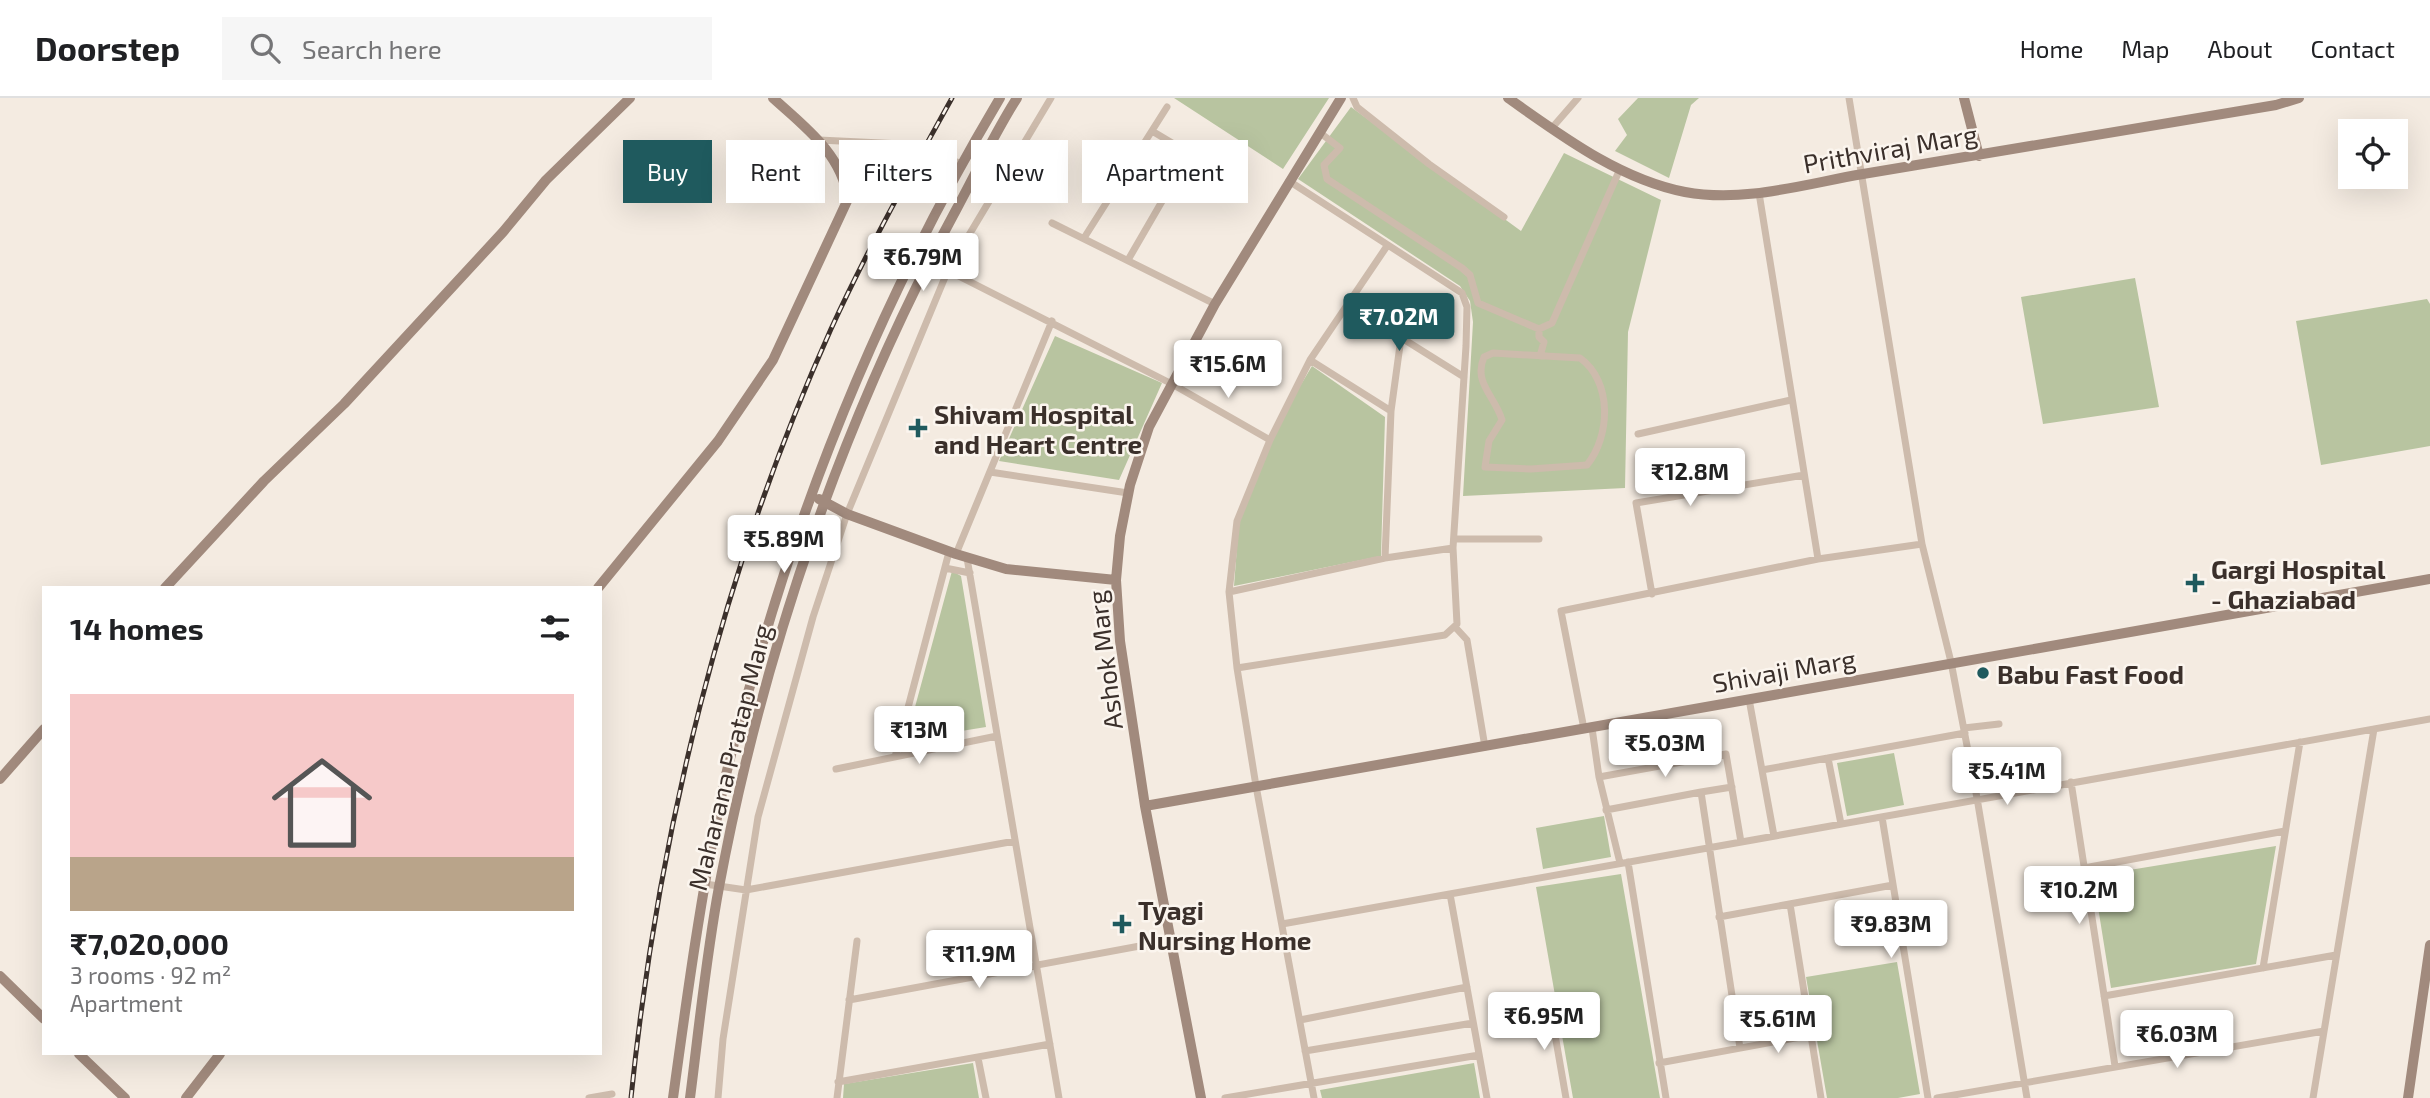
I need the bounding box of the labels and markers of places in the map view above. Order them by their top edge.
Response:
pin: ₹6.79M [866,234,980,293]
pin: ₹7.02M [1342,294,1456,353]
pin: ₹15.6M [1171,341,1285,400]
place label: Shivam Hospital and Heart Centre [934,398,1142,459]
marker: Shivam Hospital and Heart Centre [908,418,928,438]
pin: ₹12.8M [1633,448,1747,508]
pin: ₹5.89M [727,516,841,575]
place label: Gargi Hospital - Ghaziabad [2211,553,2386,614]
marker: Gargi Hospital - Ghaziabad [2185,573,2205,593]
place label: Babu Fast Food [1997,658,2184,689]
marker: Babu Fast Food [1975,665,1991,681]
pin: ₹13M [878,706,960,766]
pin: ₹5.03M [1608,720,1722,779]
pin: ₹5.41M [1950,748,2064,807]
pin: ₹10.2M [2022,866,2136,926]
place label: Tyagi Nursing Home [1138,894,1312,955]
pin: ₹9.83M [1834,900,1948,960]
marker: Tyagi Nursing Home [1112,914,1132,934]
pin: ₹11.9M [922,930,1036,990]
pin: ₹6.95M [1487,992,1601,1052]
pin: ₹5.61M [1721,996,1835,1055]
pin: ₹6.03M [2120,1010,2234,1070]

